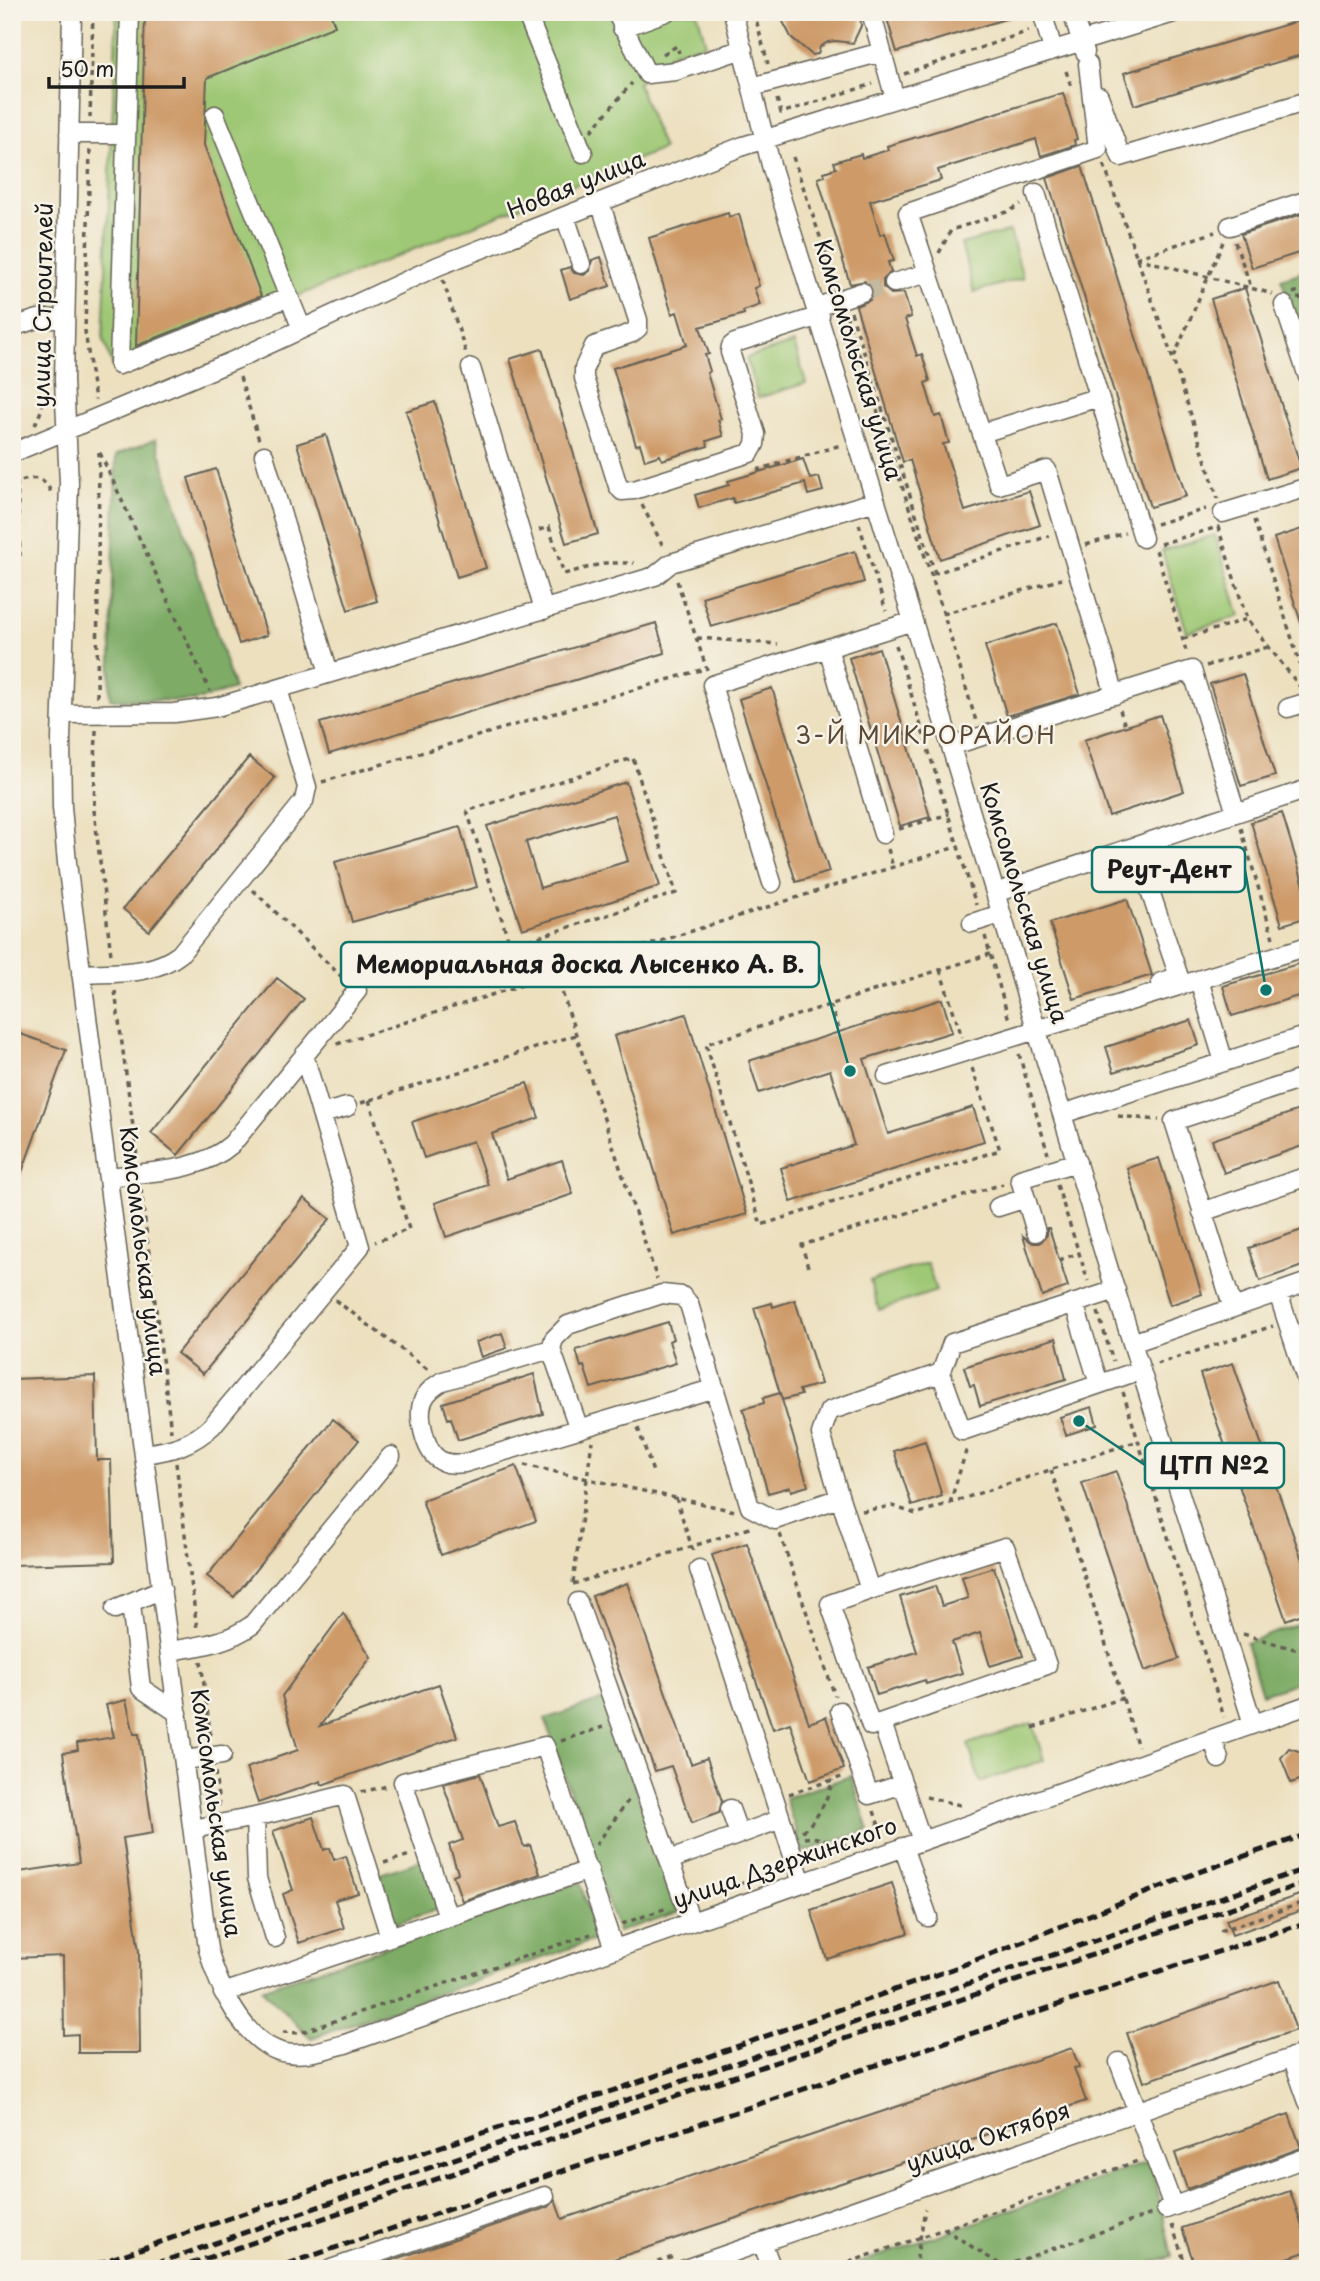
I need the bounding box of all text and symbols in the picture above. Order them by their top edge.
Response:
scale bar [49,46,184,90]
text: 50 m [60,52,114,84]
street label: Новая улица [501,140,650,227]
street label: улица Строителей [22,202,61,408]
street label: Комсомольская улица [806,235,913,485]
district label: 3-Й МИКРОРАЙОН [795,716,1057,752]
street label: Комсомольская улица [972,778,1079,1028]
callout: Реут-Дент [1092,847,1245,892]
text: Реут-Дент [1107,850,1232,886]
callout: Мемориальная доска Лысенко А. В. [341,942,819,987]
text: Мемориальная доска Лысенко А. В. [356,945,804,981]
street label: Комсомольская улица [112,1124,177,1378]
callout: ЦТП №2 [1145,1443,1284,1488]
text: ЦТП №2 [1159,1446,1269,1482]
street label: Комсомольская улица [183,1686,252,1940]
street label: улица Дзержинского [668,1807,901,1916]
street label: улица Октября [901,2091,1074,2180]

